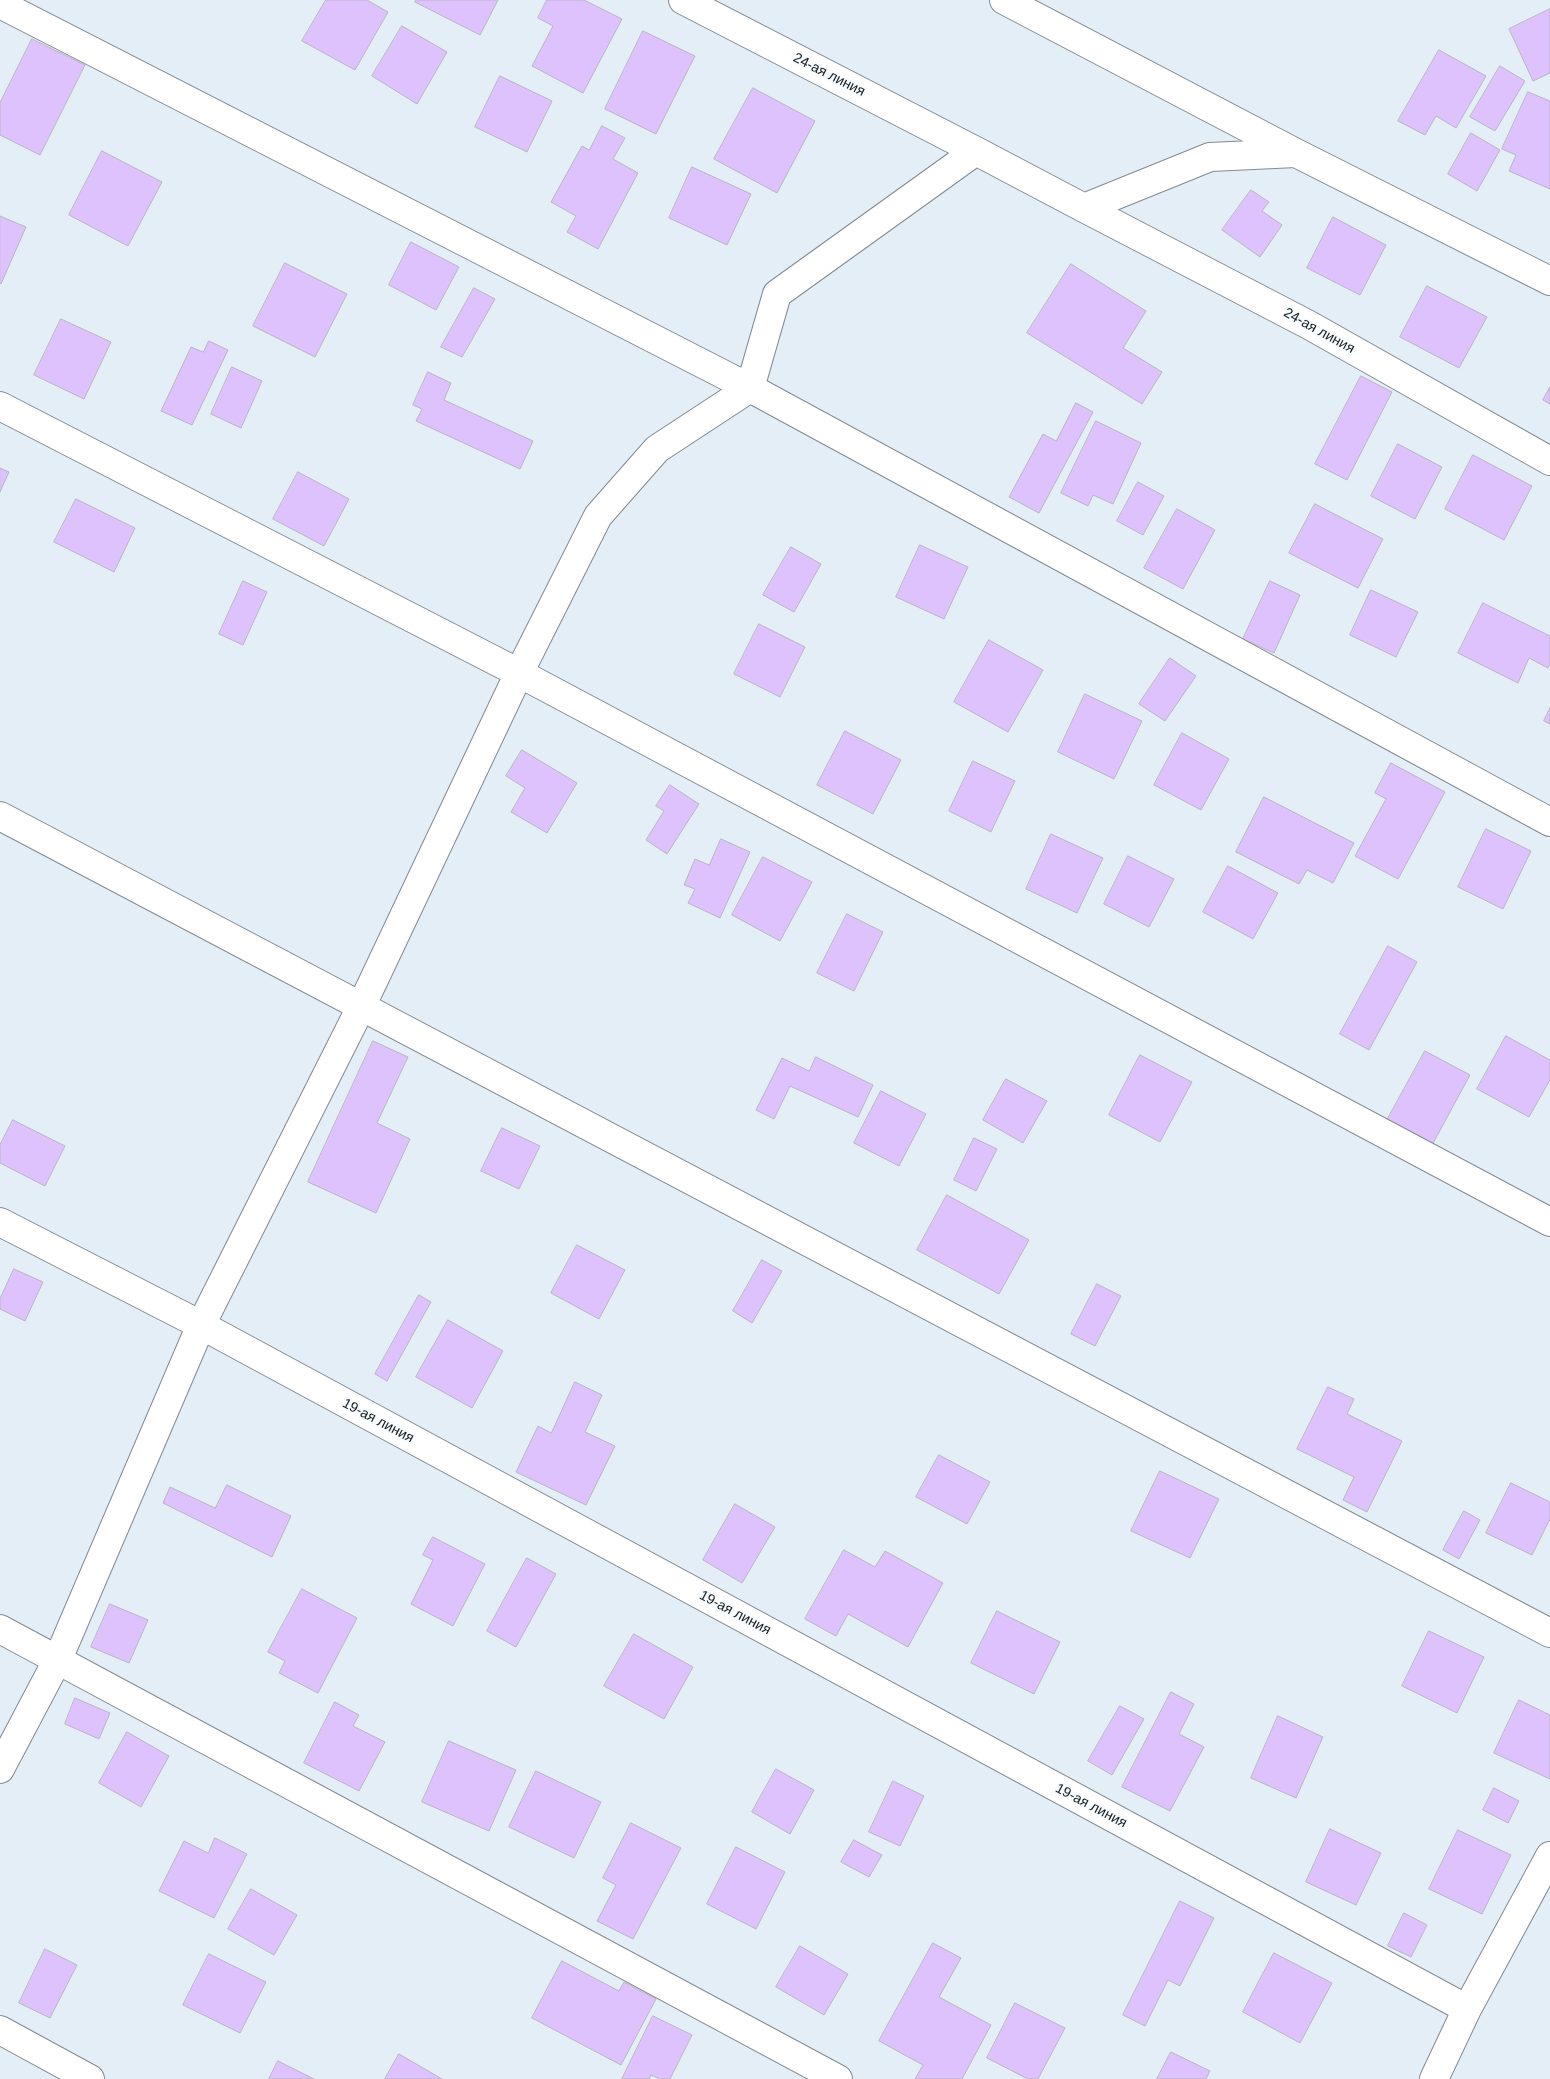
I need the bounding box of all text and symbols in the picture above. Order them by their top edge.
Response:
street label: 24-ая линия [790,50,868,100]
street label: 24-ая линия [1281,305,1357,357]
street label: 19-ая линия [339,1395,417,1447]
street label: 19-ая линия [696,1587,774,1639]
street label: 19-ая линия [1052,1780,1130,1832]

